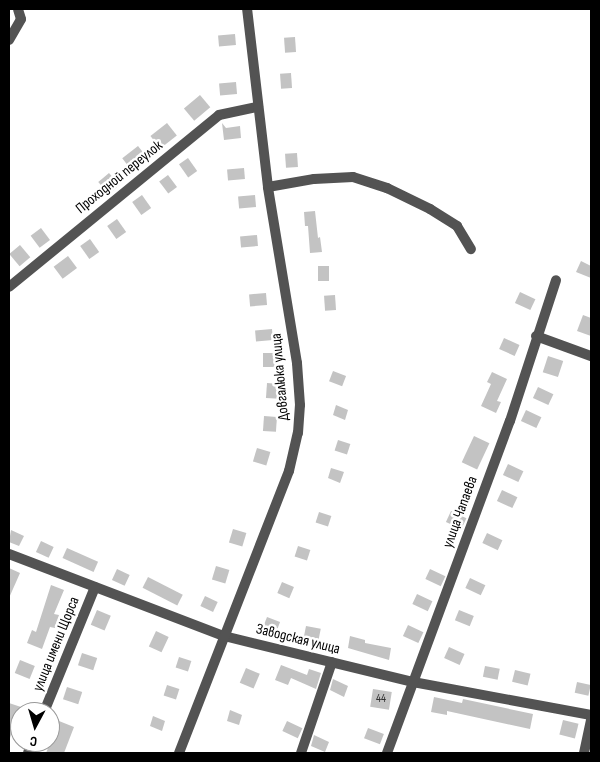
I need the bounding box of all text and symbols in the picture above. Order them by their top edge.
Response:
street label: Проходной переулок [72,137,166,217]
street label: Довгалюка улица [267,333,293,421]
street label: улица Чапаева [439,474,481,550]
street label: улица имени Щорса [29,594,83,694]
street label: Заводская улица [254,620,342,658]
house number: 44 [376,692,386,706]
north arrow [10,702,60,752]
text: С [29,733,38,750]

